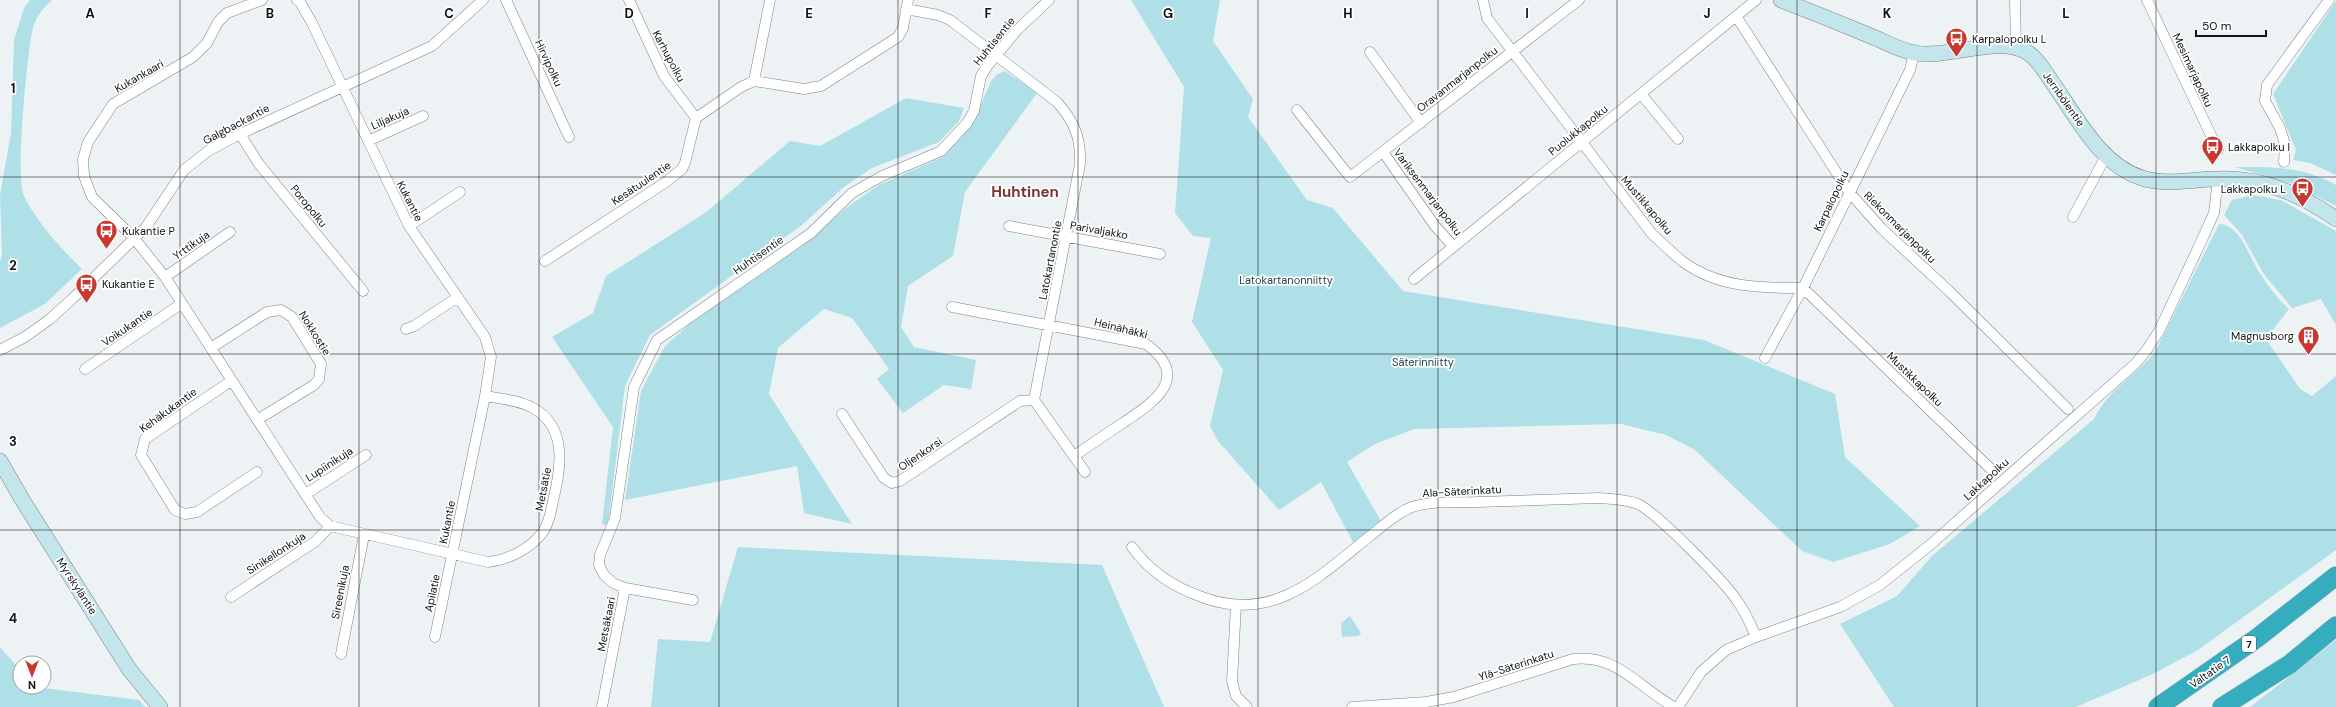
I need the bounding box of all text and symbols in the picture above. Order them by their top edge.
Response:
text: A [85,5,95,22]
text: B [266,5,274,22]
text: C [444,5,454,22]
text: D [624,5,634,22]
text: E [805,5,813,22]
text: F [984,5,992,22]
text: G [1163,5,1173,22]
text: H [1343,5,1353,22]
text: I [1525,5,1529,22]
text: J [1703,5,1711,22]
text: K [1883,5,1892,22]
text: L [2062,5,2070,22]
scale bar [2196,12,2266,38]
street label: Huhtisentie [970,14,1018,68]
text: 50 m [2202,18,2231,34]
bus stop icon: Karpalopolku L [1944,26,1970,59]
street label: Karhupolku [650,28,688,84]
street label: Mesimarjapolku [2170,31,2216,109]
place label: Karpalopolku L [1972,32,2047,46]
street label: Hirvipolku [532,37,566,89]
street label: Oravanmarjanpolku [1414,43,1500,115]
street label: Kukankaari [112,56,166,96]
street label: Jernbölentie [2040,69,2088,129]
text: 1 [11,80,15,97]
street label: Galgbackantie [200,101,272,147]
street label: Puolukkapolku [1545,102,1611,158]
street label: Liljakuja [369,103,411,133]
bus stop icon: Lakkapolku I [2199,134,2225,167]
place label: Lakkapolku I [2228,140,2290,154]
street label: Variksenmarjanpolku [1391,146,1465,238]
street label: Kesätuulentie [609,158,673,208]
street label: Karpalopolku [1810,168,1852,234]
street label: Mustikkapolku [1618,173,1676,237]
bus stop icon: Lakkapolku L [2289,176,2315,209]
street label: Kukantie [394,178,426,224]
street label: Poropolku [288,182,330,230]
district label: Huhtinen [991,182,1059,202]
place label: Lakkapolku L [2221,182,2286,196]
street label: Riekonmarjanpolku [1861,188,1939,266]
bus stop icon: Kukantie P [93,218,119,251]
street label: Parivaljakko [1069,218,1129,242]
street label: Latokartanontie [1035,219,1065,301]
place label: Kukantie P [122,224,175,238]
street label: Yrttikuja [170,227,212,263]
street label: Huhtisentie [730,233,786,277]
text: 2 [9,257,17,274]
bus stop icon: Kukantie E [73,271,99,304]
park label: Latokartanonniitty [1239,273,1333,287]
place label: Kukantie E [102,277,155,291]
street label: Voikukantie [99,305,155,349]
street label: Nokkostie [296,308,334,358]
street label: Heinähäkki [1093,315,1149,341]
building icon: Magnusborg [2296,323,2322,356]
place label: Magnusborg [2231,329,2294,343]
street label: Mustikkapolku [1884,349,1946,409]
park label: Säterinniitty [1392,355,1454,369]
street label: Kehäkukantie [137,385,199,435]
text: 3 [9,433,17,450]
street label: Oljenkorsi [895,434,945,474]
street label: Lupiinikuja [303,443,355,485]
street label: Lakkapolku [1960,455,2012,503]
street label: Metsätie [532,466,554,512]
street label: Ala-Säterinkatu [1422,482,1502,500]
street label: Kukantie [436,499,458,545]
street label: Sinikellonkuja [244,529,308,577]
street label: Myrskyläntie [54,555,100,617]
street label: Sireenikuja [328,564,352,620]
street label: Apilatie [421,573,443,613]
street label: Metsäkaari [594,596,618,652]
text: 4 [9,610,17,627]
road number: 7 [2242,636,2256,652]
street label: Ylä-Säterinkatu [1477,646,1555,684]
street label: Valtatie 7 [2187,653,2233,691]
north arrow [12,655,52,695]
text: N [28,678,36,692]

